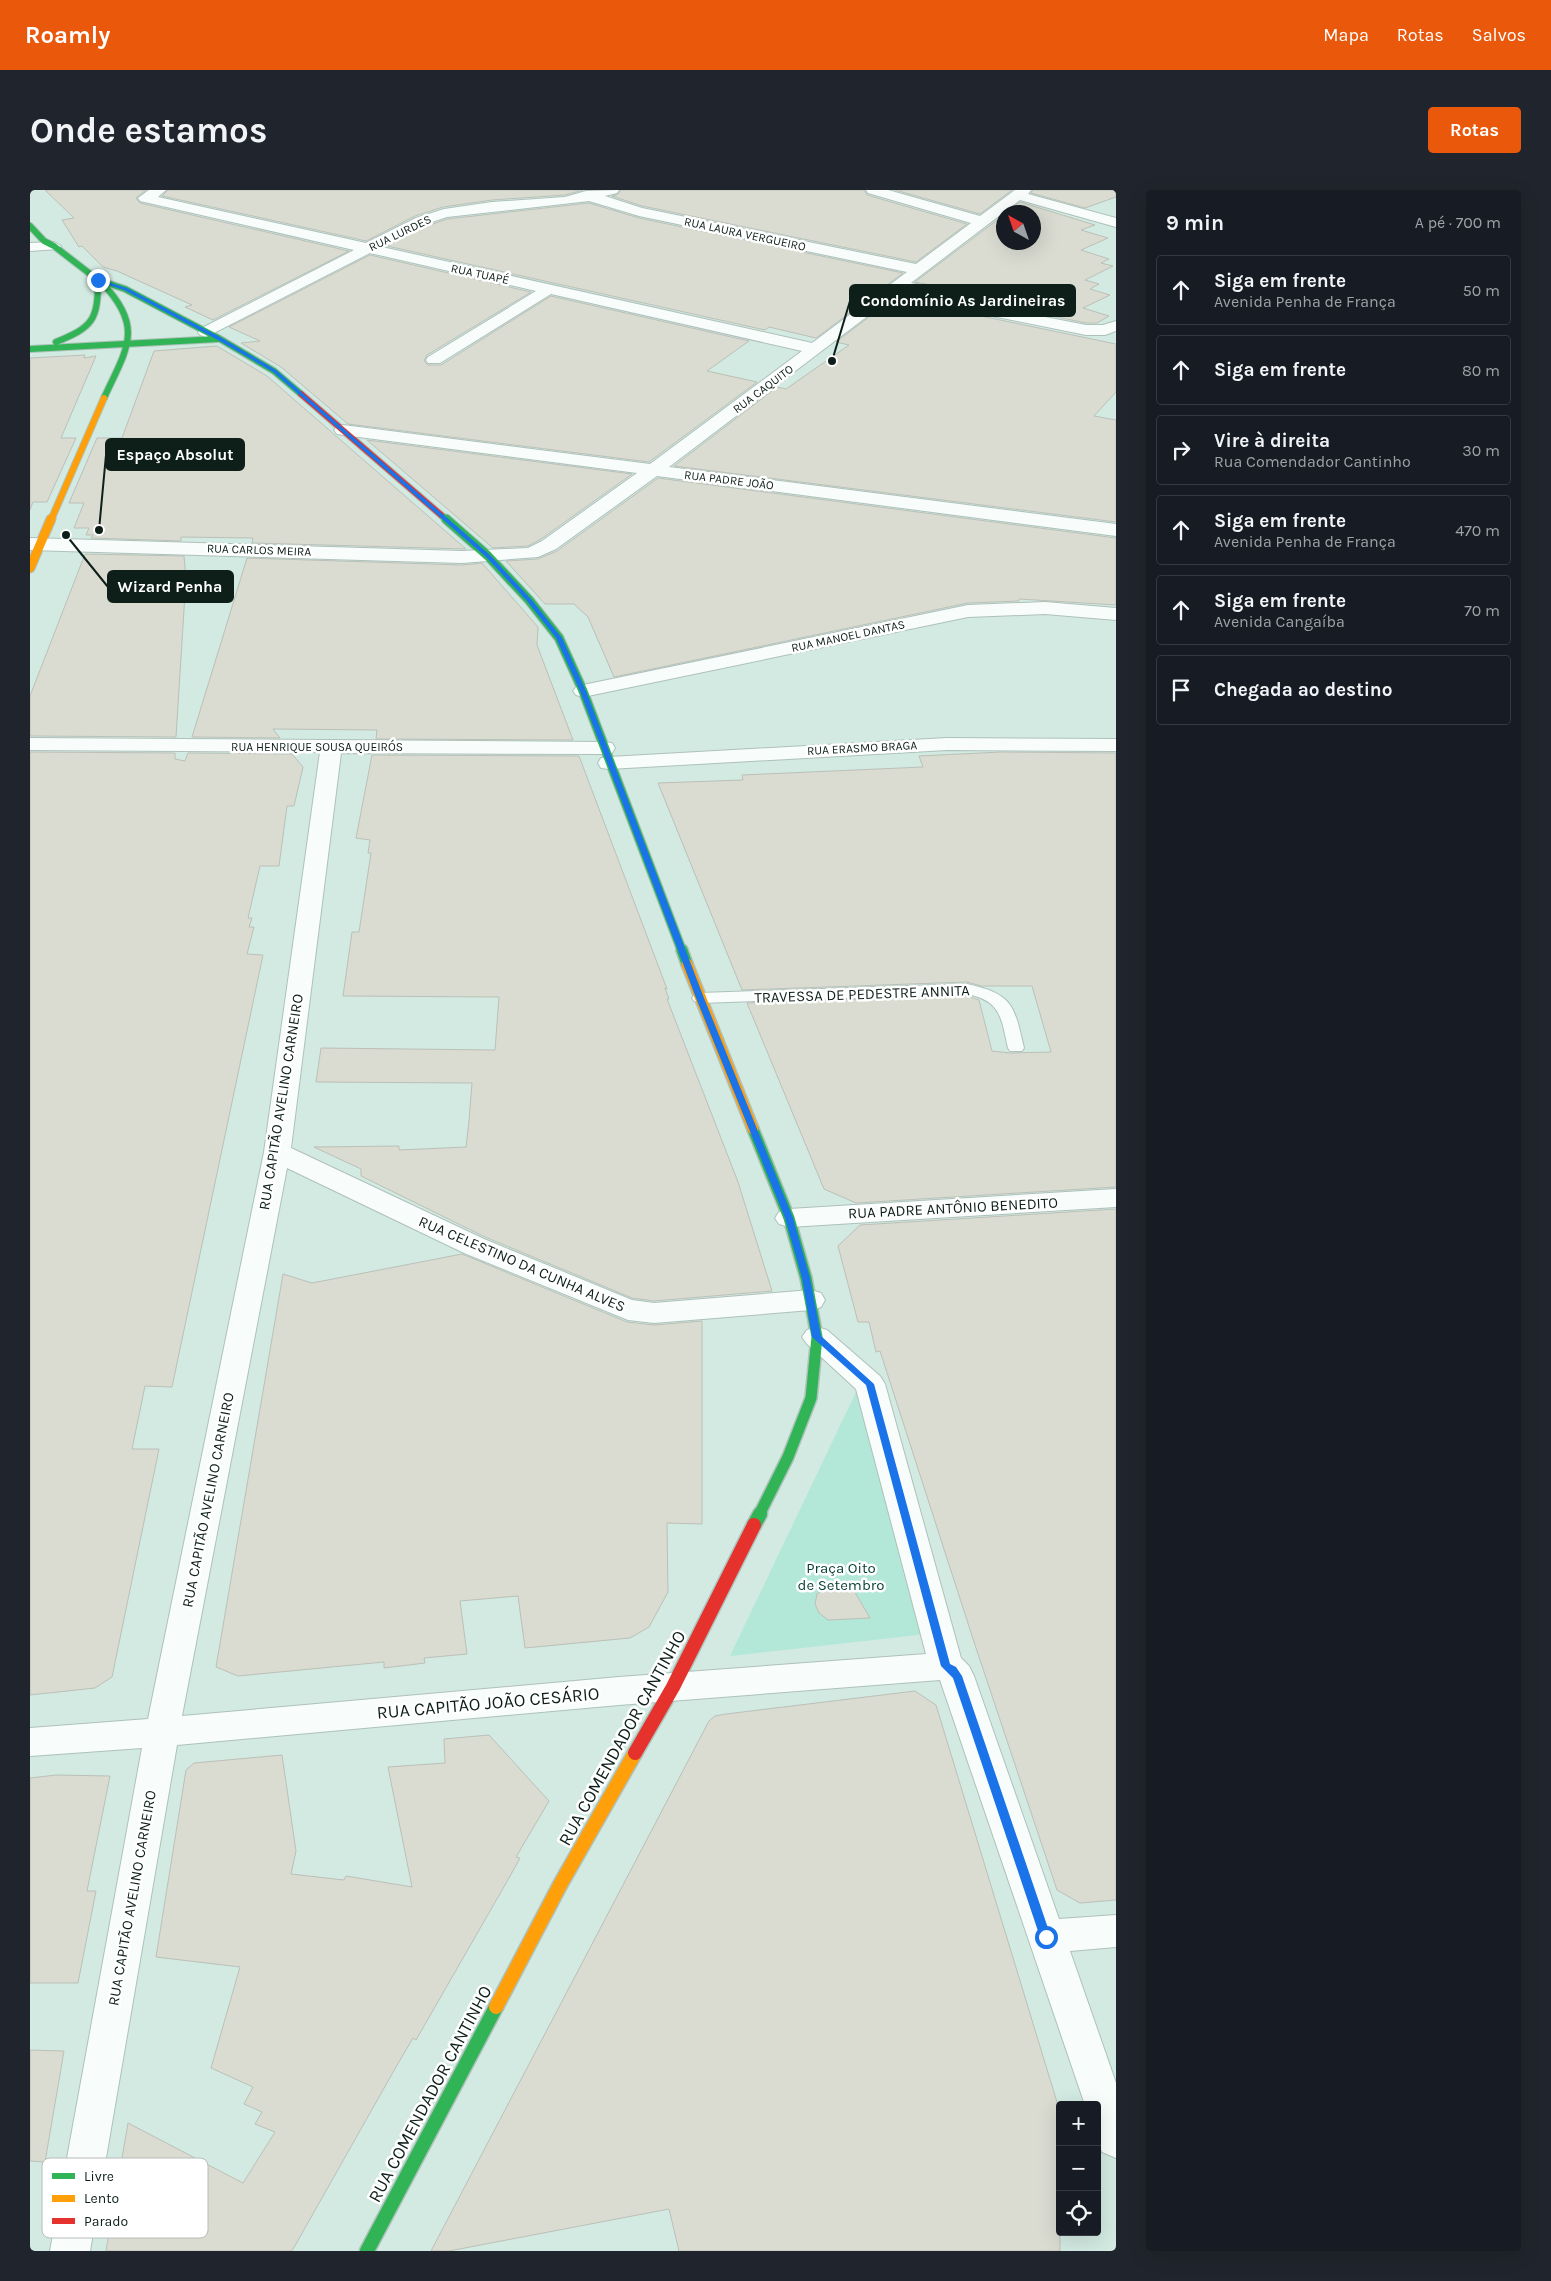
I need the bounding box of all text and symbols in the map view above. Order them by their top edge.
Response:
text: Roamly [25,21,110,49]
text: Mapa [1323,24,1369,46]
text: Rotas [1397,24,1444,46]
text: Salvos [1472,24,1526,46]
button: Rotas [1428,107,1521,153]
text: Onde estamos [30,110,267,151]
north arrow [996,205,1041,250]
text: 9 min [1166,211,1224,235]
street label: RUA LURDES [367,212,433,254]
text: A pé · 700 m [1415,213,1501,232]
street label: RUA LAURA VERGUEIRO [683,214,807,254]
street label: RUA TUAPÉ [450,260,511,287]
route end [87,269,110,292]
text: Siga em frente [1214,270,1346,292]
icon: ahead [1167,276,1195,304]
text: 50 m [1463,281,1500,300]
callout: Condomínio As Jardineiras [850,285,1075,316]
text: Condomínio As Jardineiras [861,291,1065,310]
text: Avenida Penha de França [1214,292,1396,311]
icon: ahead [1167,356,1195,384]
text: Siga em frente [1214,359,1346,381]
text: 80 m [1462,361,1500,380]
street label: RUA CAQUITO [730,362,796,416]
text: Vire à direita [1214,430,1330,452]
icon: right [1167,436,1195,464]
callout: Espaço Absolut [106,439,244,470]
text: 30 m [1462,441,1500,460]
text: Espaço Absolut [116,445,234,464]
text: Rua Comendador Cantinho [1214,452,1411,471]
street label: RUA PADRE JOÃO [683,468,775,492]
text: Siga em frente [1214,510,1346,532]
icon: ahead [1167,516,1195,544]
text: 470 m [1455,521,1500,540]
text: Avenida Penha de França [1214,532,1396,551]
street label: RUA CARLOS MEIRA [207,541,312,559]
callout: Wizard Penha [108,571,233,602]
text: Wizard Penha [118,577,222,596]
text: Siga em frente [1214,590,1346,612]
icon: ahead [1167,596,1195,624]
text: 70 m [1464,601,1500,620]
text: Avenida Cangaíba [1214,612,1345,631]
street label: RUA MANOEL DANTAS [790,617,906,655]
icon: arrive [1167,676,1195,704]
text: Chegada ao destino [1214,679,1392,701]
street label: RUA ERASMO BRAGA [807,738,918,758]
street label: RUA HENRIQUE SOUSA QUEIRÓS [231,739,403,754]
street label: TRAVESSA DE PEDESTRE ANNITA [754,981,970,1007]
street label: RUA CAPITÃO AVELINO CARNEIRO [255,993,307,1211]
street label: RUA PADRE ANTÔNIO BENEDITO [848,1194,1058,1222]
street label: RUA CELESTINO DA CUNHA ALVES [416,1212,628,1316]
street label: RUA CAPITÃO AVELINO CARNEIRO [178,1391,238,1609]
park label: Praça Oito de Setembro [798,1559,884,1594]
street label: RUA COMENDADOR CANTINHO [554,1627,690,1849]
street label: RUA CAPITÃO JOÃO CESÁRIO [376,1681,600,1724]
street label: RUA CAPITÃO AVELINO CARNEIRO [104,1789,160,2007]
route start [1035,1926,1058,1949]
street label: RUA COMENDADOR CANTINHO [363,1982,497,2206]
map controls [1056,2101,1101,2236]
button: + [1056,2101,1101,2146]
button: − [1056,2146,1101,2191]
legend [42,2158,208,2238]
text: Livre [84,2168,114,2185]
text: Lento [84,2190,119,2207]
button: locate [1056,2191,1101,2236]
text: Parado [84,2213,128,2230]

